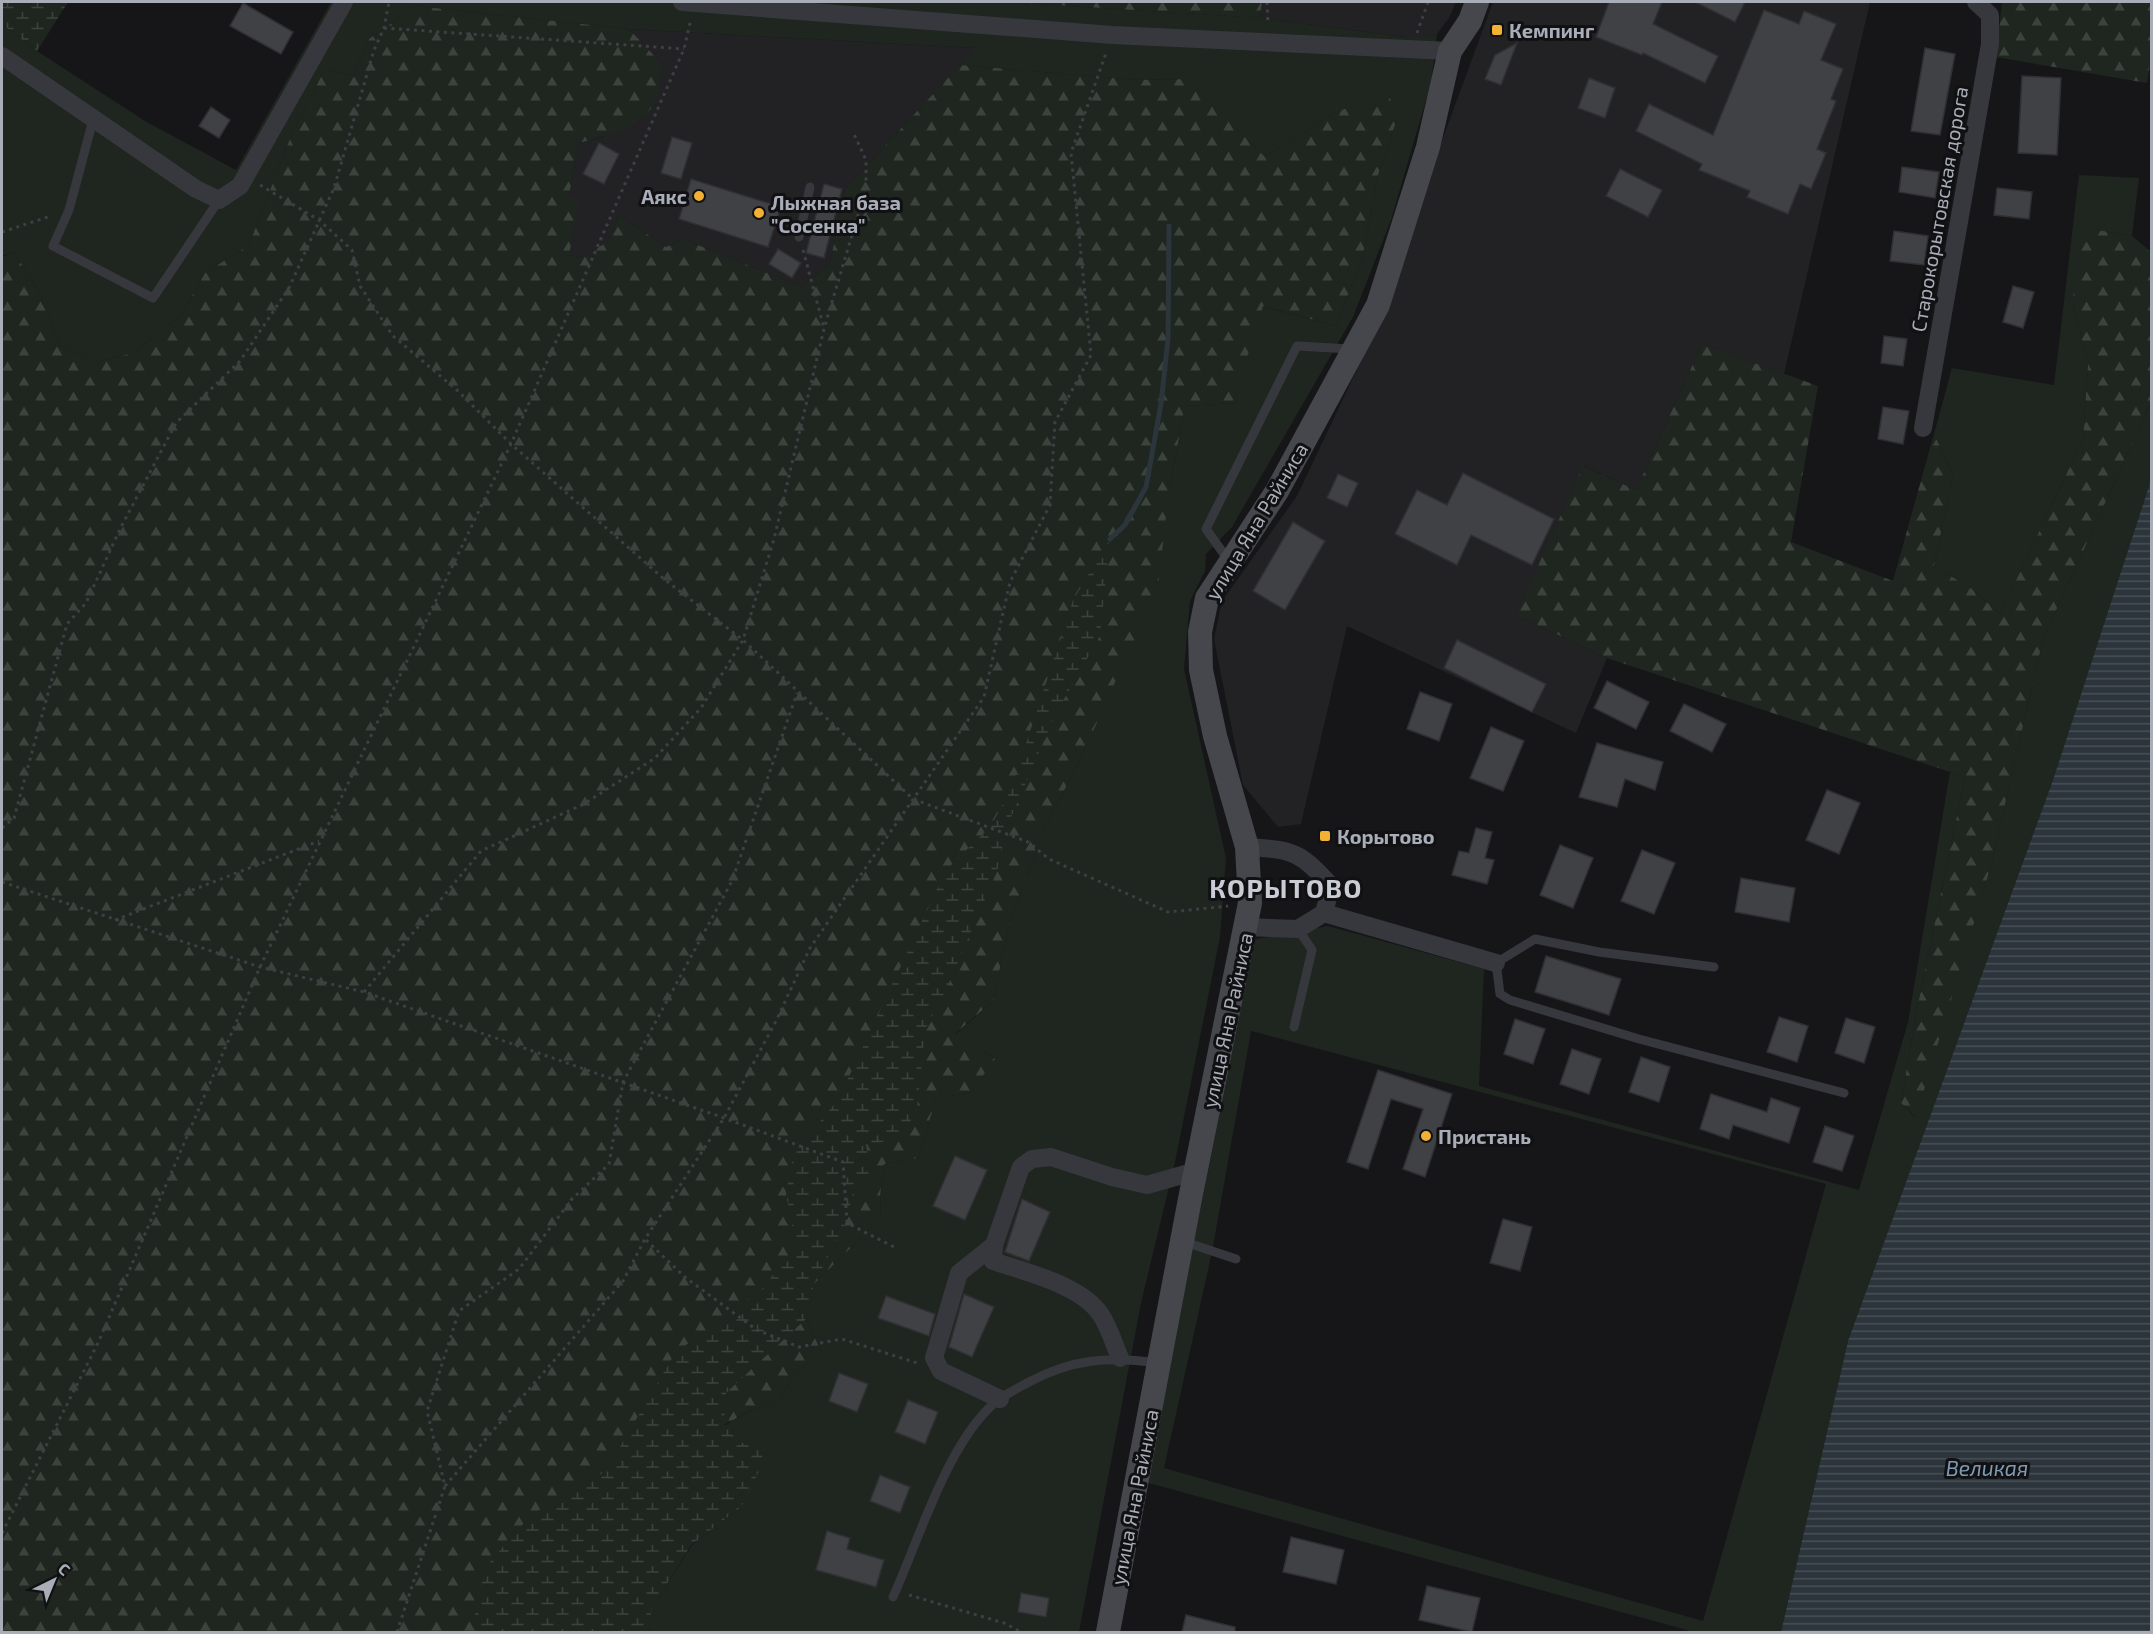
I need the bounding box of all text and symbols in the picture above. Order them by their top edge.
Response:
place label: Кемпинг [1509,18,1595,42]
marker: Кемпинг [1490,23,1504,37]
street label: Старокорытовская дорога [1906,84,1972,334]
place label: Аякс [641,184,687,208]
marker: Аякс [692,189,706,203]
place label: Лыжная база "Сосенка" [771,190,901,237]
marker: Лыжная база "Сосенка" [752,206,766,220]
street label: улица Яна Райниса [1200,438,1313,604]
place label: Корытово [1337,824,1435,848]
marker: Корытово [1318,829,1332,843]
district label: КОРЫТОВО [1209,872,1363,903]
street label: улица Яна Райниса [1197,930,1258,1110]
place label: Пристань [1438,1124,1531,1148]
marker: Пристань [1419,1129,1433,1143]
street label: улица Яна Райниса [1105,1407,1164,1587]
water label: Великая [1946,1455,2028,1480]
north arrow [24,1550,84,1610]
text: С [55,1559,74,1579]

